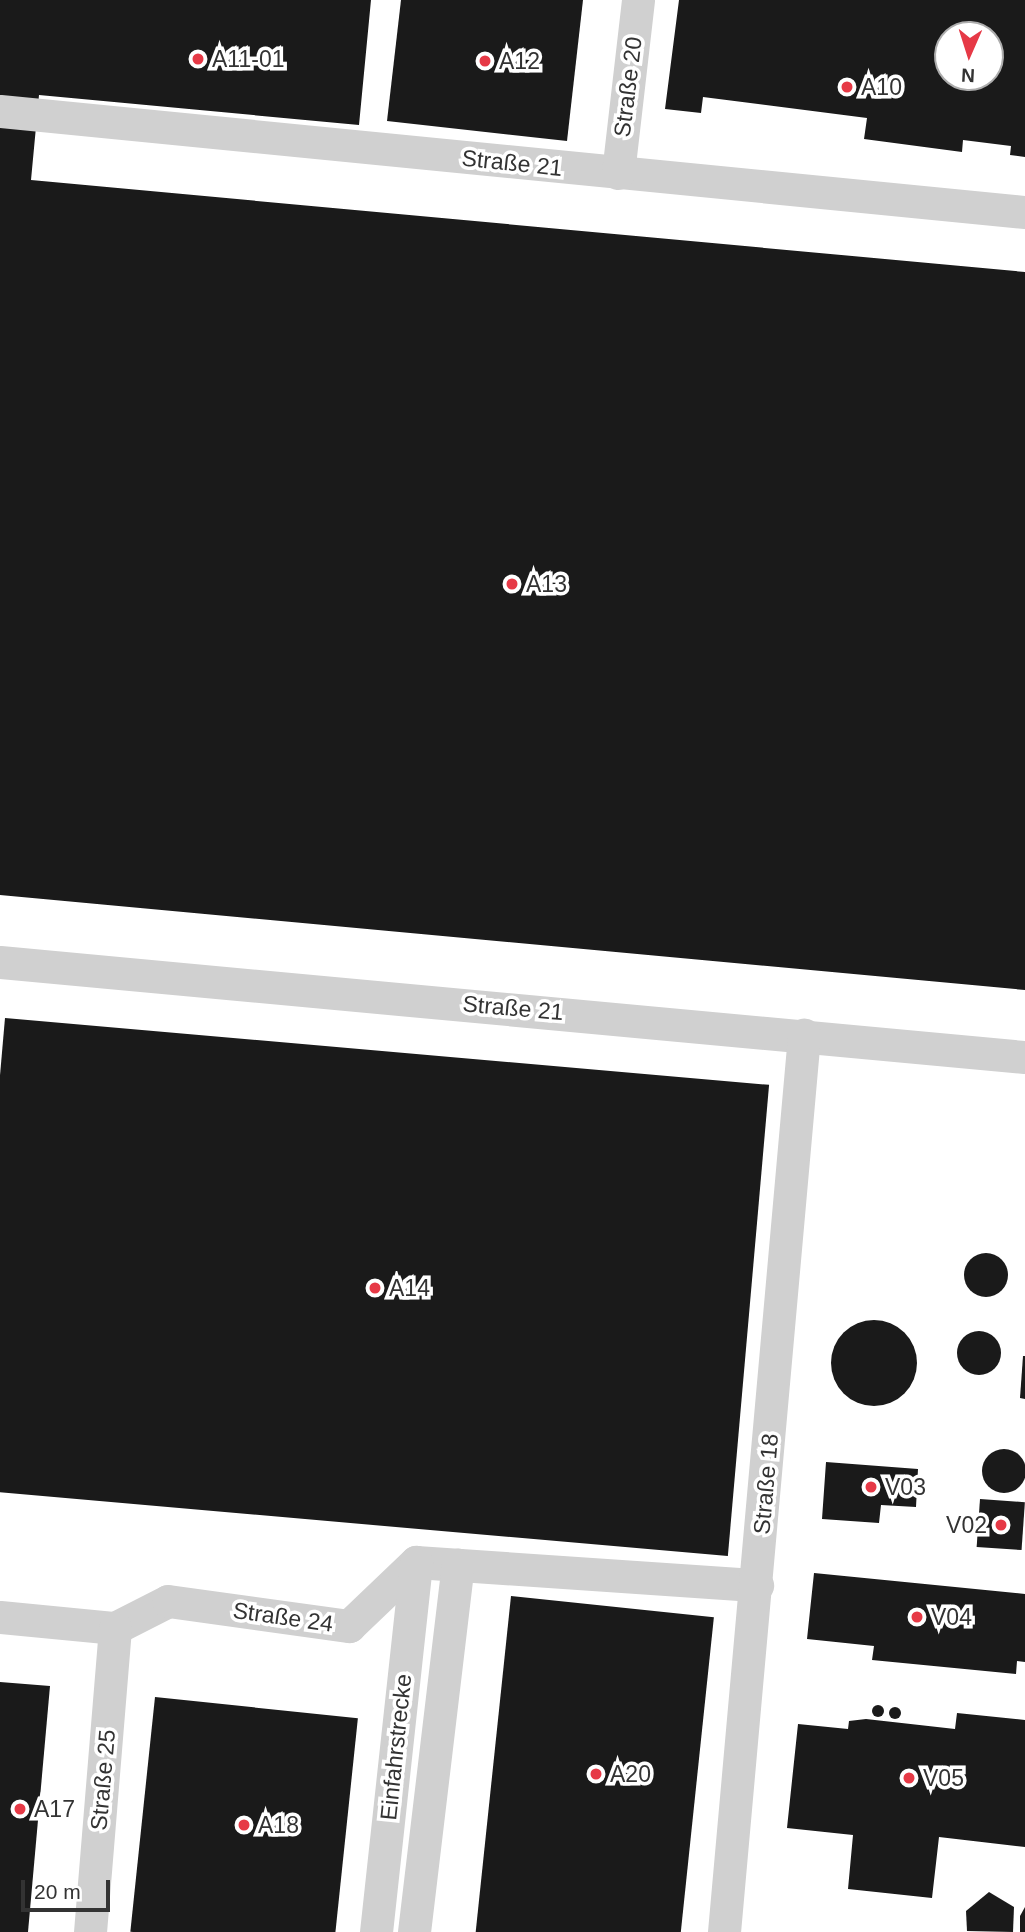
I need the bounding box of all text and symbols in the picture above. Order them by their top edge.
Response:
north arrow [934,21,1004,91]
street label: Straße 20 [608,35,648,139]
place label: A11-01 [212,45,284,73]
place label: A12 [499,47,540,75]
marker: A11-01 [190,51,206,67]
marker: A12 [477,53,493,69]
text: N [961,65,975,86]
place label: A10 [861,73,902,101]
marker: A10 [839,79,855,95]
street label: Straße 21 [460,144,564,182]
place label: A13 [526,570,567,598]
marker: A13 [504,576,520,592]
street label: Straße 21 [461,990,565,1026]
place label: A14 [389,1274,430,1302]
marker: A14 [367,1280,383,1296]
street label: Straße 18 [748,1432,784,1536]
place label: V03 [885,1473,926,1501]
marker: V03 [863,1479,879,1495]
place label: V02 [946,1511,987,1539]
marker: V02 [993,1517,1009,1533]
street label: Straße 24 [231,1596,335,1638]
place label: V04 [931,1603,972,1631]
marker: V04 [909,1609,925,1625]
street label: Einfahrstrecke [375,1672,417,1822]
street label: Straße 25 [85,1728,121,1832]
place label: A20 [610,1760,651,1788]
place label: V05 [923,1764,964,1792]
marker: A20 [588,1766,604,1782]
marker: V05 [901,1770,917,1786]
place label: A17 [34,1795,75,1823]
marker: A17 [12,1801,28,1817]
place label: A18 [258,1811,299,1839]
marker: A18 [236,1817,252,1833]
scale bar [24,1866,114,1910]
text: 20 m [34,1880,81,1903]

